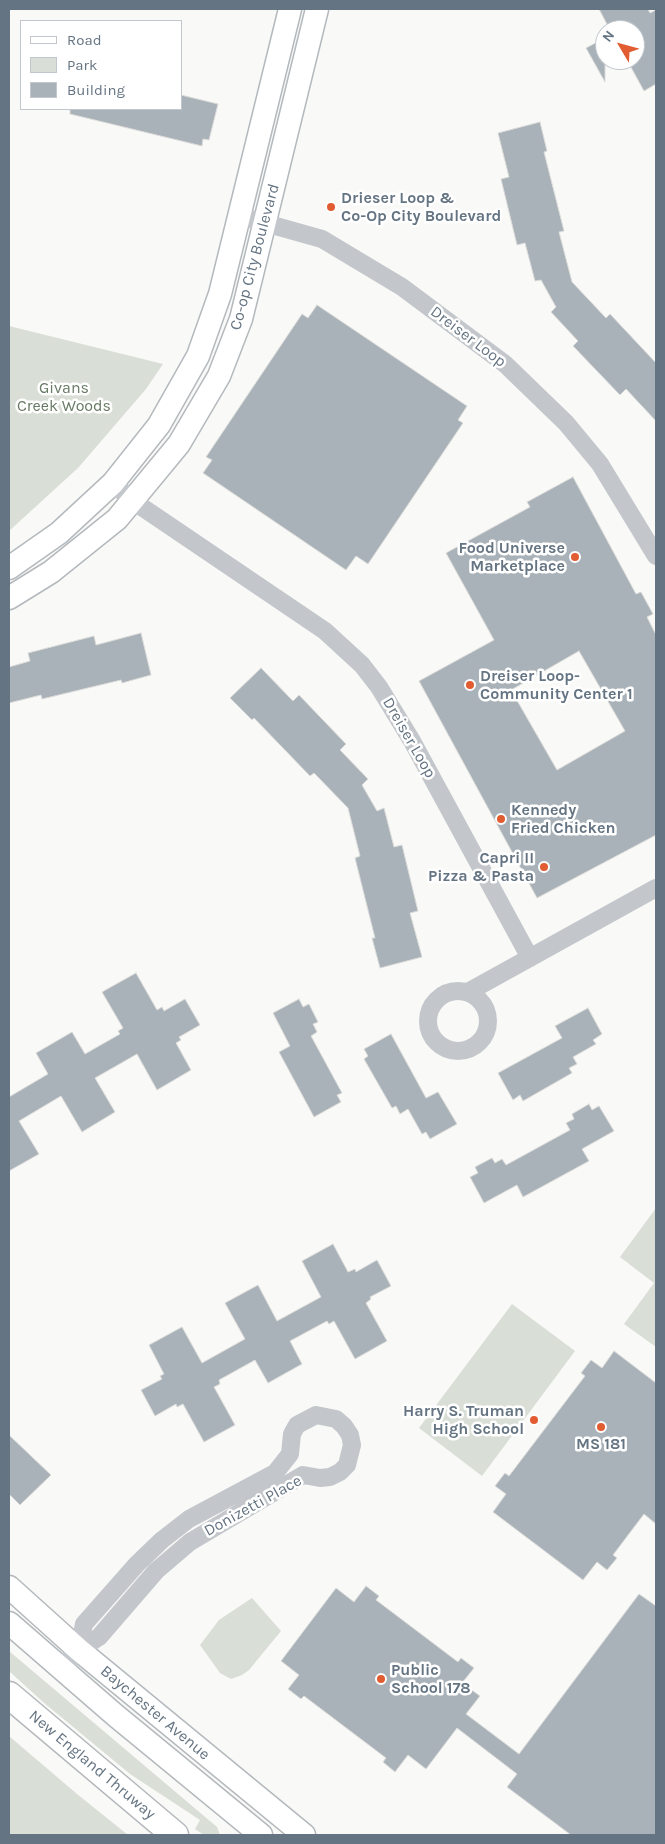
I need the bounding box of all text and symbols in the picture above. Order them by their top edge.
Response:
legend [20,20,182,110]
north arrow [595,20,645,70]
text: N [599,27,618,45]
text: Road [67,31,102,49]
text: Park [67,56,97,74]
text: Building [67,81,125,99]
street label: Co-op City Boulevard [226,182,284,332]
place label: Drieser Loop & Co-Op City Boulevard [341,188,501,226]
marker: Drieser Loop & Co-Op City Boulevard [325,201,337,213]
street label: Dreiser Loop [426,302,510,372]
park label: Givans Creek Woods [17,378,111,416]
place label: Food Universe Marketplace [459,538,565,576]
marker: Food Universe Marketplace [569,551,581,563]
place label: Dreiser Loop- Community Center 1 [480,666,633,704]
marker: Dreiser Loop- Community Center 1 [464,679,476,691]
street label: Dreiser Loop [378,694,440,782]
place label: Kennedy Fried Chicken [511,800,615,838]
marker: Kennedy Fried Chicken [495,813,507,825]
place label: Capri II Pizza & Pasta [428,848,534,886]
marker: Capri II Pizza & Pasta [538,861,550,873]
place label: Harry S. Truman High School [403,1401,524,1439]
marker: Harry S. Truman High School [528,1414,540,1426]
marker: MS 181 [595,1421,607,1433]
place label: MS 181 [576,1434,626,1454]
street label: Donizetti Place [201,1471,305,1541]
place label: Public School 178 [391,1660,471,1698]
street label: Baychester Avenue [96,1662,214,1764]
marker: Public School 178 [375,1673,387,1685]
street label: New England Thruway [25,1706,159,1824]

